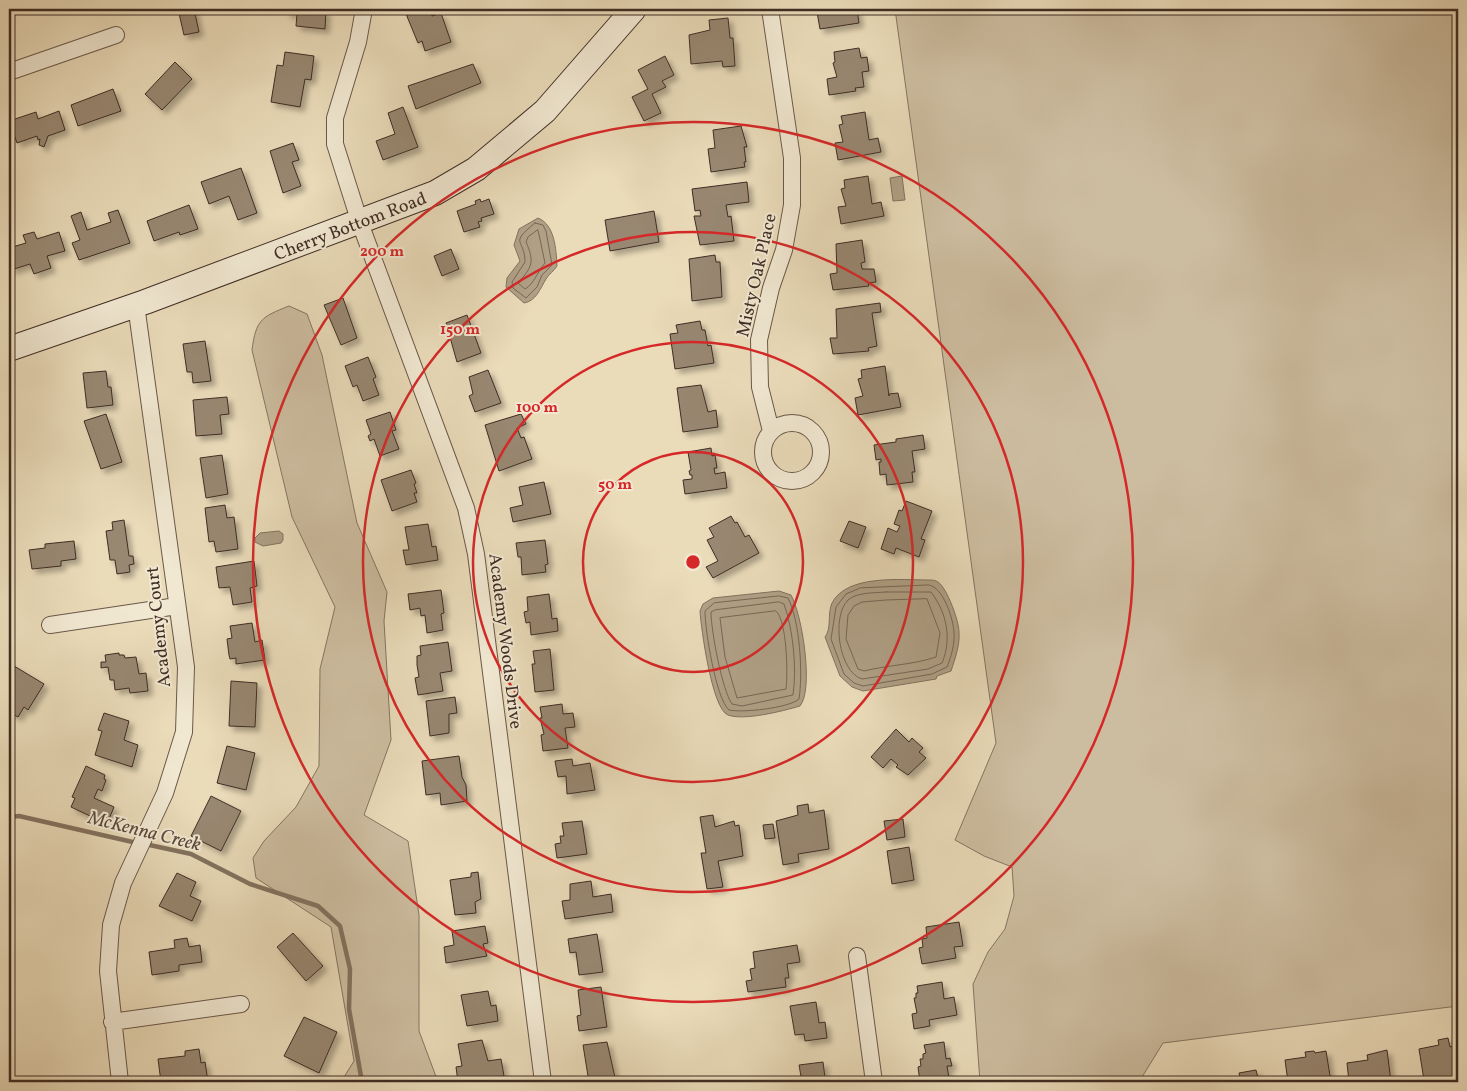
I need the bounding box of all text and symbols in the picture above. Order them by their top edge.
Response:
street label: Cherry Bottom Road [271,187,431,268]
street label: Misty Oak Place [731,211,784,339]
text: 200 m [360,242,404,263]
text: 150 m [440,320,480,341]
text: 100 m [516,398,559,419]
text: 50 m [598,475,632,496]
street label: Academy Woods Drive [481,552,528,730]
centre of rings [684,553,702,571]
street label: Academy Court [141,565,178,688]
water label: McKenna Creek [84,805,204,859]

